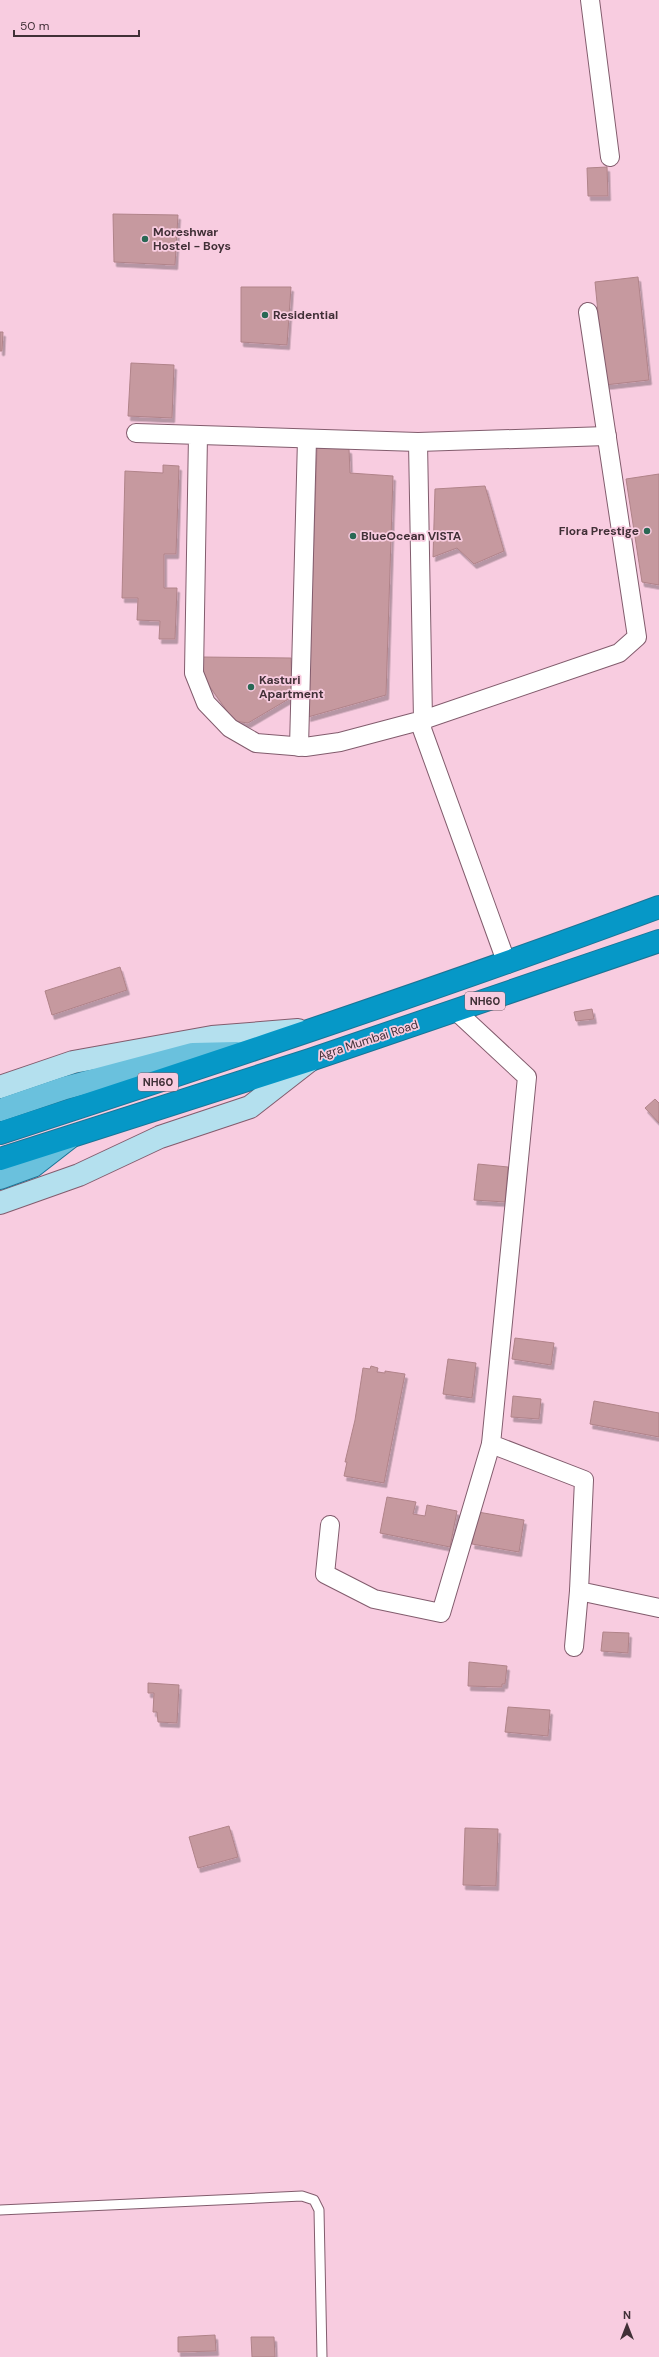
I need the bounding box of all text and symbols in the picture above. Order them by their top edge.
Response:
scale bar [14,12,139,38]
text: 50 m [20,18,49,34]
place label: Moreshwar Hostel - Boys [153,224,231,254]
marker: Moreshwar Hostel - Boys [140,234,150,244]
place label: Residential [273,307,338,323]
marker: Residential [260,310,270,320]
place label: Flora Prestige [559,523,639,539]
marker: Flora Prestige [642,526,652,536]
place label: BlueOcean VISTA [361,528,462,544]
marker: BlueOcean VISTA [348,531,358,541]
place label: Kasturi Apartment [259,672,324,702]
marker: Kasturi Apartment [246,682,256,692]
road number: NH60 [465,992,505,1010]
street label: Agra Mumbai Road [316,1016,420,1064]
road number: NH60 [138,1073,178,1091]
north arrow [607,2305,647,2345]
text: N [623,2308,631,2322]

